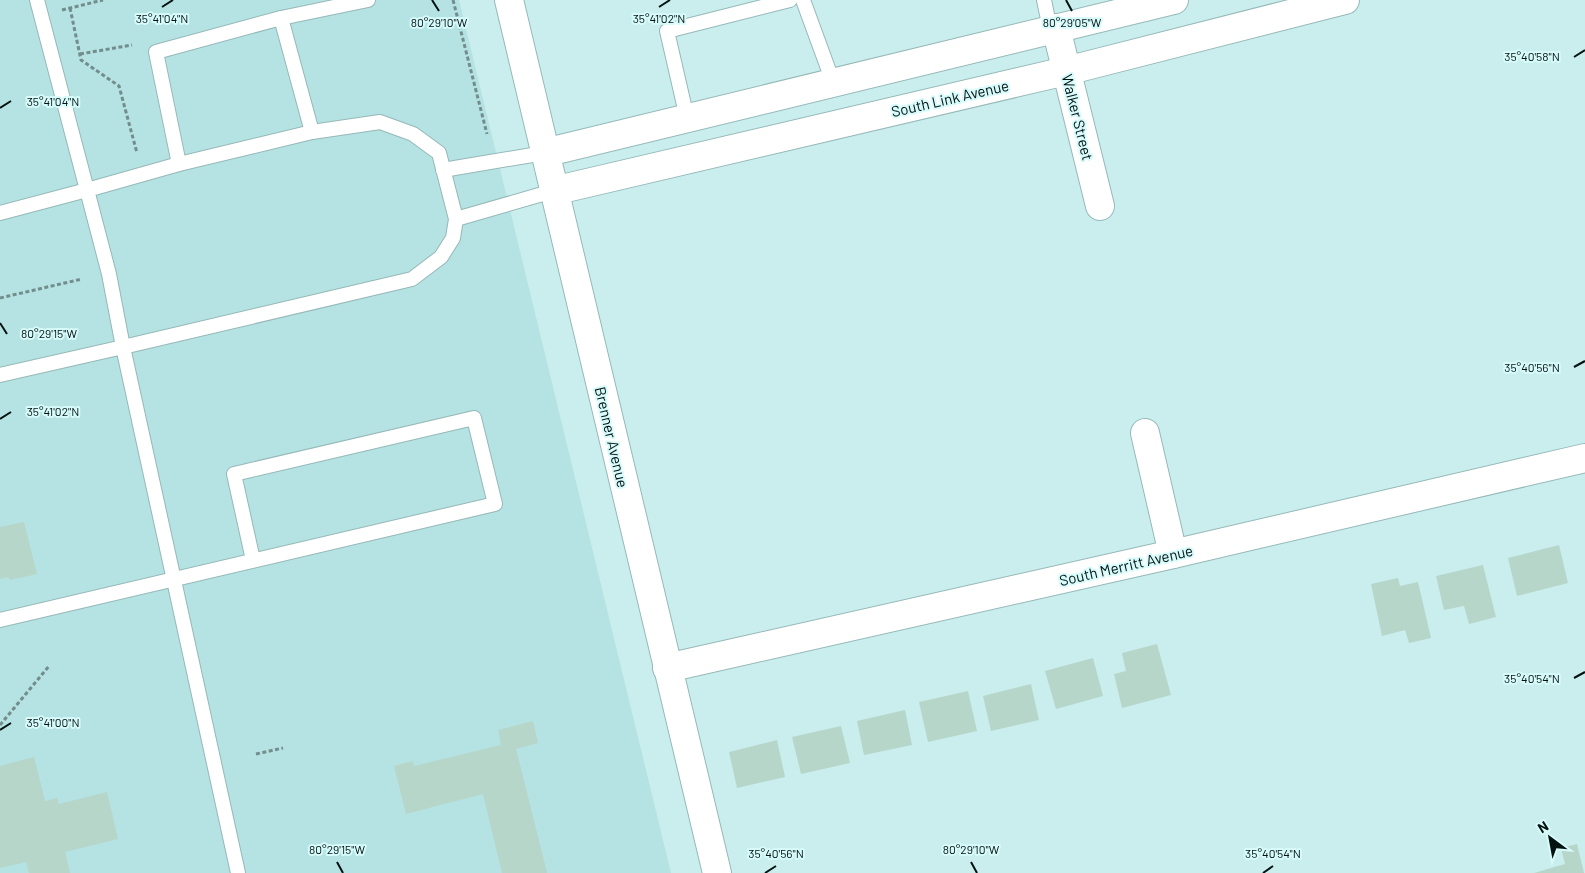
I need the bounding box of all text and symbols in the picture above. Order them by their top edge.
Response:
text: 35°41'04"N [136,11,188,25]
text: 35°41'02"N [633,11,685,25]
text: 80°29'10"W [411,15,468,29]
text: 80°29'05"W [1043,15,1102,29]
text: 35°40'58"N [1504,49,1560,63]
street label: Walker Street [1059,72,1097,162]
street label: South Link Avenue [889,76,1011,120]
text: 35°41'04"N [27,94,79,108]
text: 80°29'15"W [21,326,77,340]
text: 35°40'56"N [1504,360,1560,374]
street label: Brenner Avenue [592,385,632,489]
text: 35°41'02"N [27,404,79,418]
street label: South Merritt Avenue [1057,541,1195,589]
text: 35°40'54"N [1504,671,1560,685]
text: 35°41'00"N [26,715,80,729]
north arrow [1525,813,1575,863]
text: N [1534,817,1551,836]
text: 80°29'15"W [309,842,365,856]
text: 80°29'10"W [943,842,1000,856]
text: 35°40'56"N [748,846,804,860]
text: 35°40'54"N [1245,846,1301,860]

